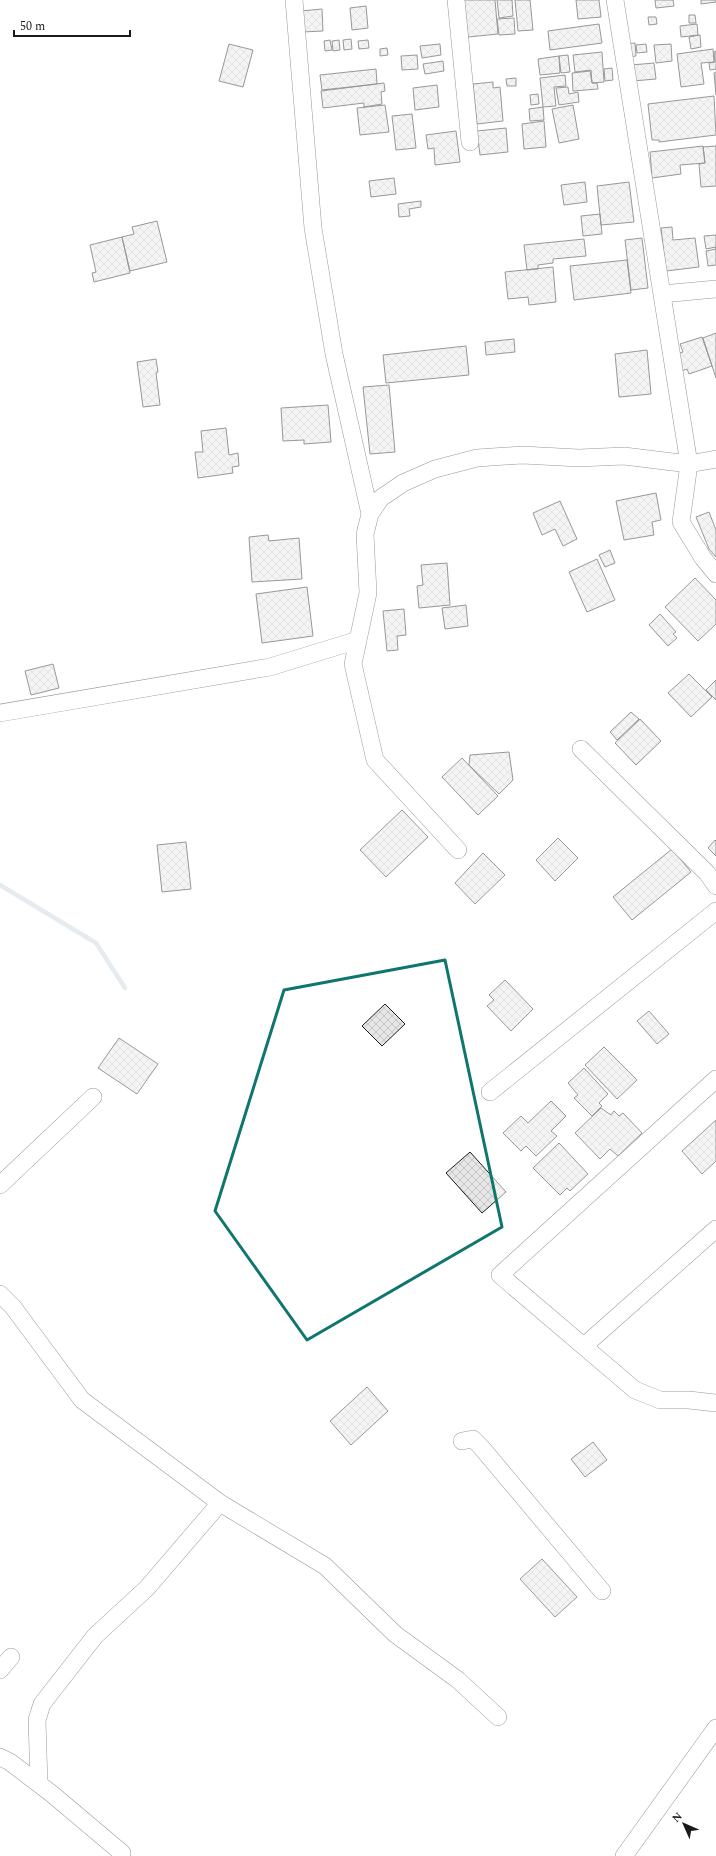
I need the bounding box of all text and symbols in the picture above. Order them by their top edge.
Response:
scale bar [14,12,130,38]
text: 50 m [20,17,45,36]
north arrow [664,1804,704,1844]
text: N [668,1808,686,1826]

